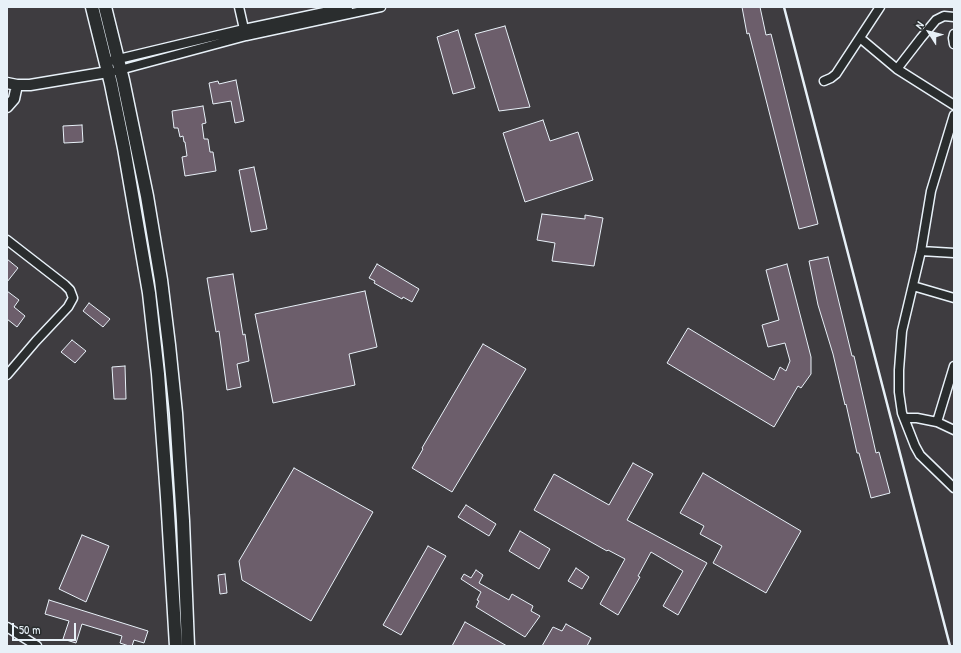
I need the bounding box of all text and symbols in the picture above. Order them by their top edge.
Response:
north arrow [909,12,949,52]
text: N [912,18,927,31]
scale bar [14,615,78,641]
text: 50 m [19,621,40,638]

